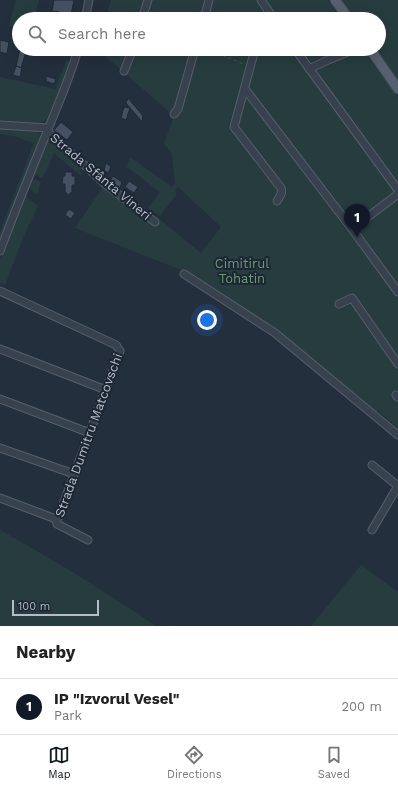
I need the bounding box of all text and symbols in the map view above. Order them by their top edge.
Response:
search box [12,12,386,56]
icon: search [26,23,48,45]
text: Search here [58,25,146,43]
street label: Strada Sfânta Vineri [47,130,154,223]
pin: 1 [344,204,370,237]
park label: Cimitirul Tohatin [215,256,269,286]
your location [197,310,217,330]
street label: Strada Dumitru Matcovschi [52,351,125,519]
scale bar [12,598,99,617]
text: 100 m [18,600,50,613]
text: Nearby [16,642,75,662]
text: IP "Izvorul Vesel" [54,690,180,708]
text: 1 [26,699,32,714]
text: 200 m [341,699,382,714]
text: Park [54,708,82,723]
tab: Map [48,744,71,781]
tab: Directions [167,744,221,781]
tab: Saved [318,744,350,781]

